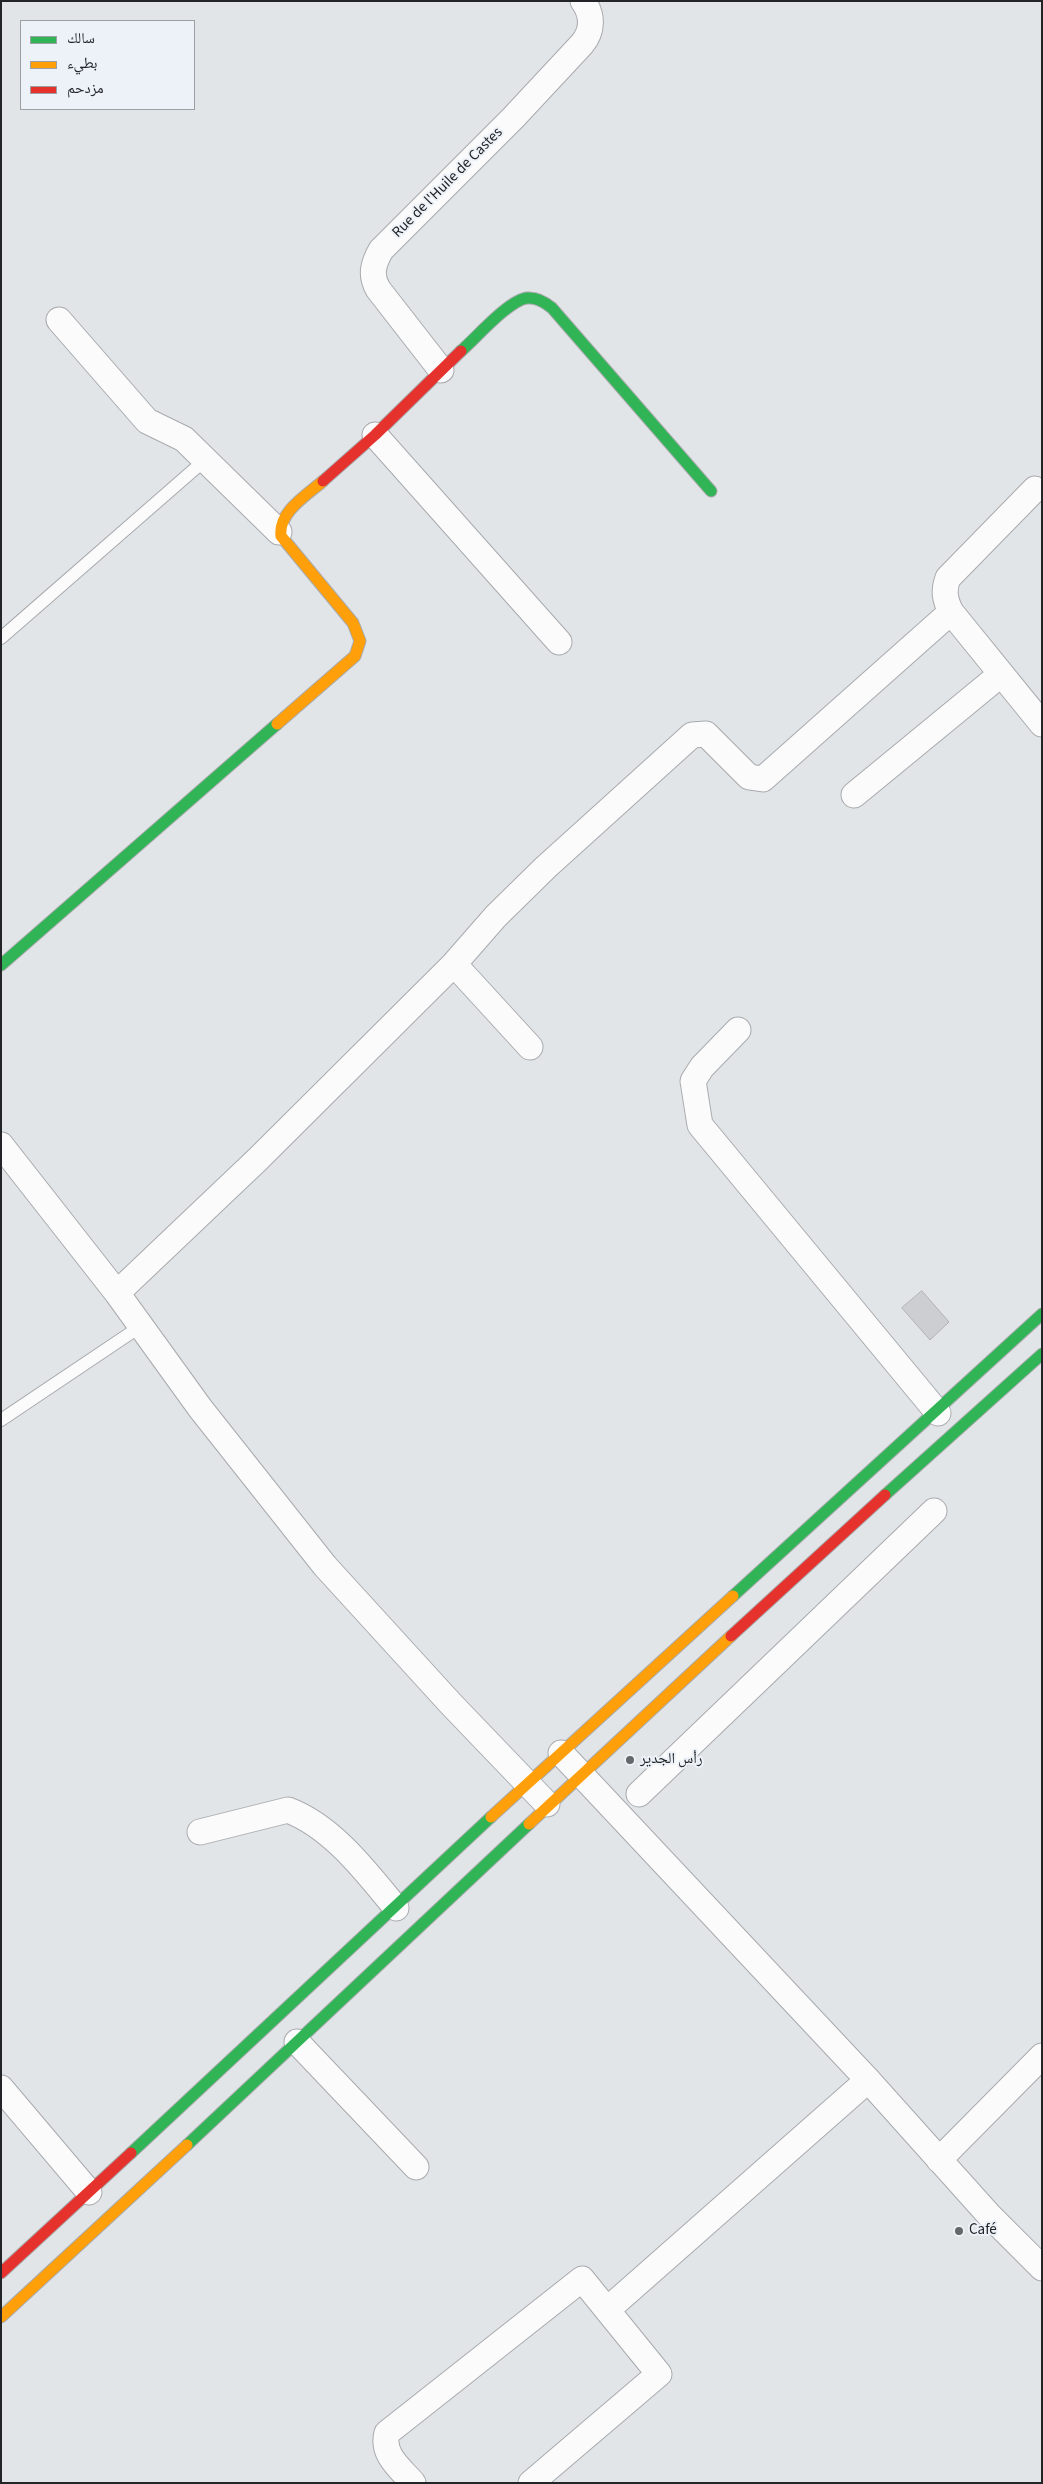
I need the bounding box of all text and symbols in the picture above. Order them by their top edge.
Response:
legend [20,20,195,110]
text: سالك [67,28,95,49]
text: بطيء [67,53,97,74]
text: مزدحم [67,78,104,99]
street label: Rue de l'Huile de Castes [389,124,507,242]
place label: رأس الجدير [640,1751,703,1769]
marker: رأس الجدير [624,1754,636,1766]
place label: Café [969,2222,997,2240]
marker: Café [953,2225,965,2237]

